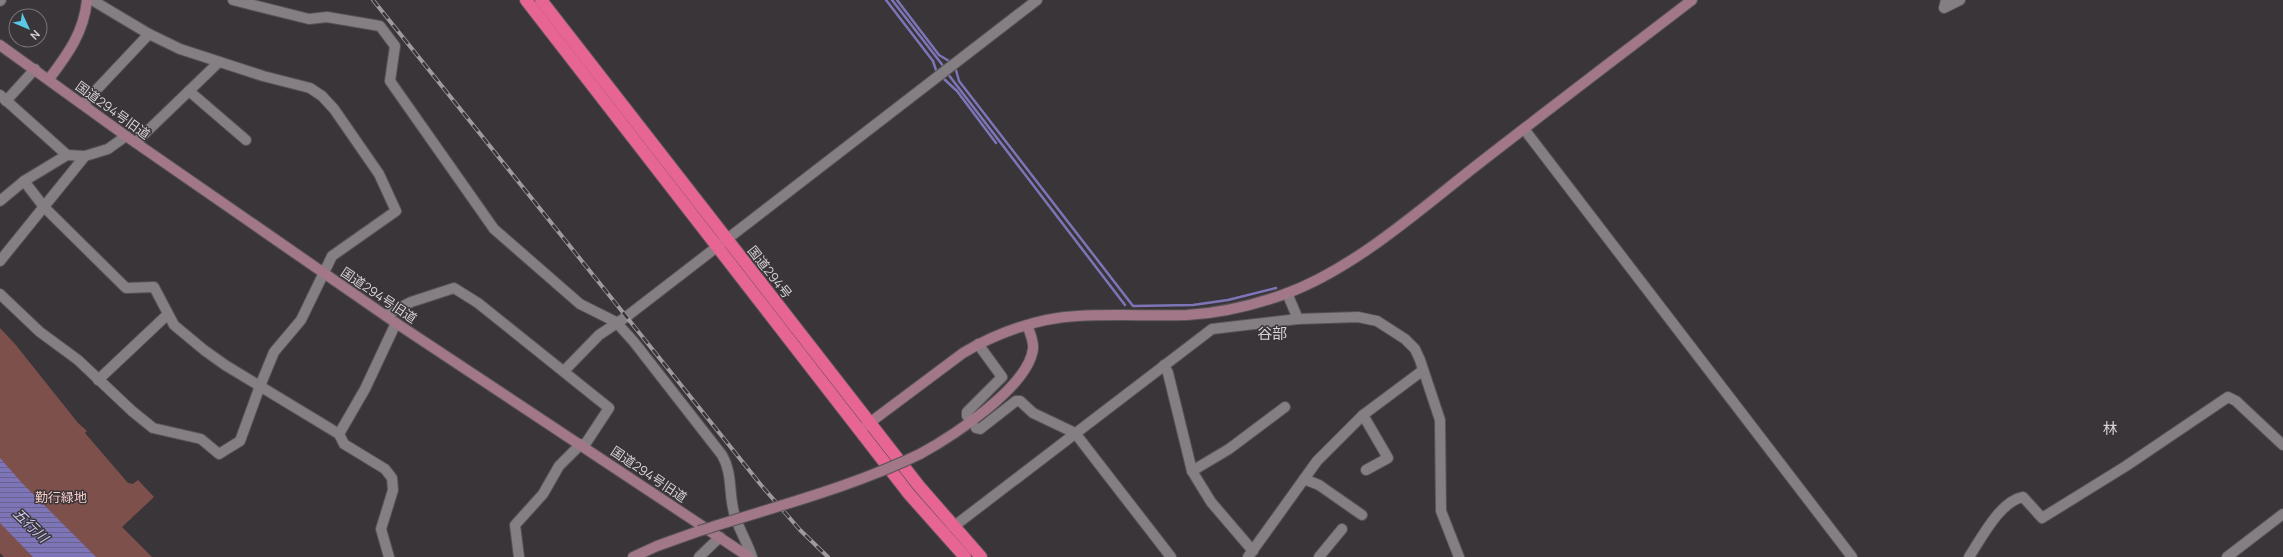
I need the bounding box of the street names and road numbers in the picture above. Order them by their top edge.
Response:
street label: 国道294号旧道 [72,77,154,143]
street label: 国道294号 [744,242,796,302]
street label: 国道294号旧道 [337,263,421,327]
street label: 国道294号旧道 [607,442,691,506]

